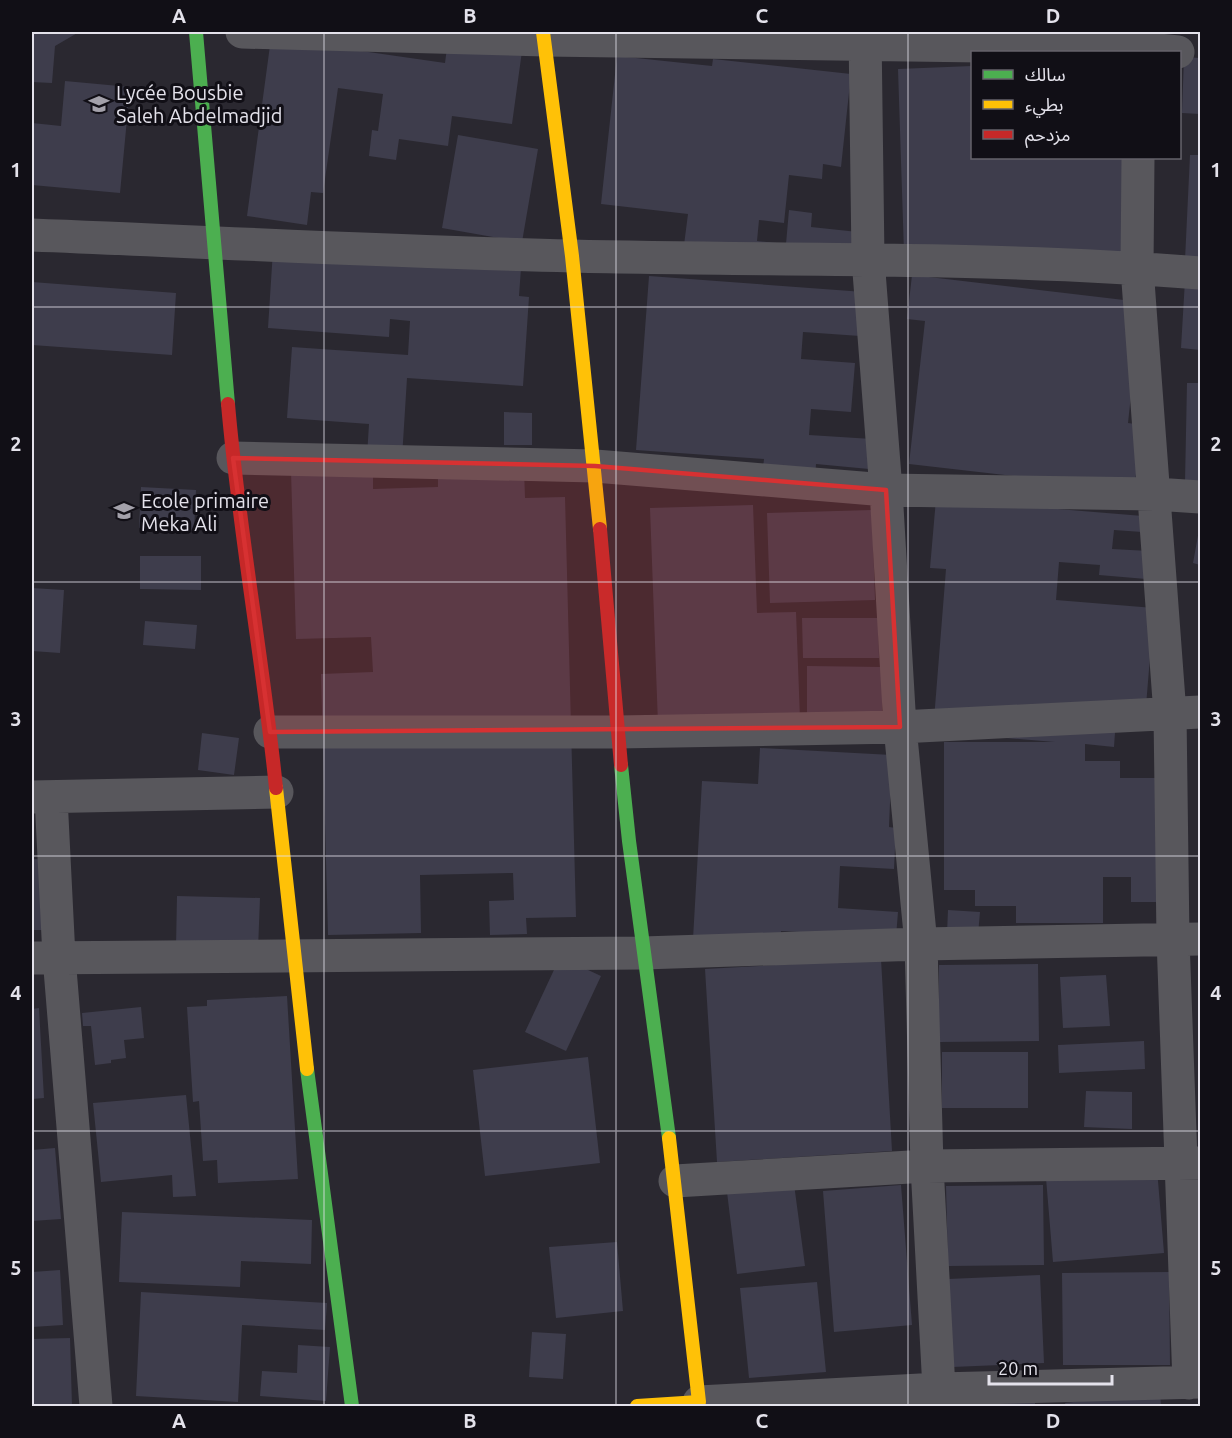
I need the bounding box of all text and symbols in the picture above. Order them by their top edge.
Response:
text: A [172,4,186,27]
text: B [463,4,477,27]
text: C [756,4,769,27]
text: D [1046,4,1060,27]
legend [971,51,1181,159]
text: سالك [1025,64,1066,84]
place label: Lycée Bousbie Saleh Abdelmadjid [116,81,282,127]
school or university icon: Lycée Bousbie Saleh Abdelmadjid [87,92,111,116]
text: بطيء [1025,94,1063,118]
text: مزدحم [1025,124,1070,148]
text: 1 [10,158,22,181]
text: 1 [1210,158,1222,181]
text: 2 [10,432,22,455]
text: 2 [1210,432,1222,455]
place label: Ecole primaire Meka Ali [141,489,269,535]
school or university icon: Ecole primaire Meka Ali [112,499,136,523]
text: 3 [10,707,22,730]
text: 3 [1210,707,1222,730]
text: 4 [10,981,22,1004]
text: 4 [1210,981,1222,1004]
text: 5 [10,1256,22,1279]
text: 5 [1210,1256,1222,1279]
scale bar [989,1348,1112,1386]
text: 20 m [998,1358,1038,1378]
text: A [172,1409,186,1432]
text: B [463,1409,477,1432]
text: C [756,1409,769,1432]
text: D [1046,1409,1060,1432]

